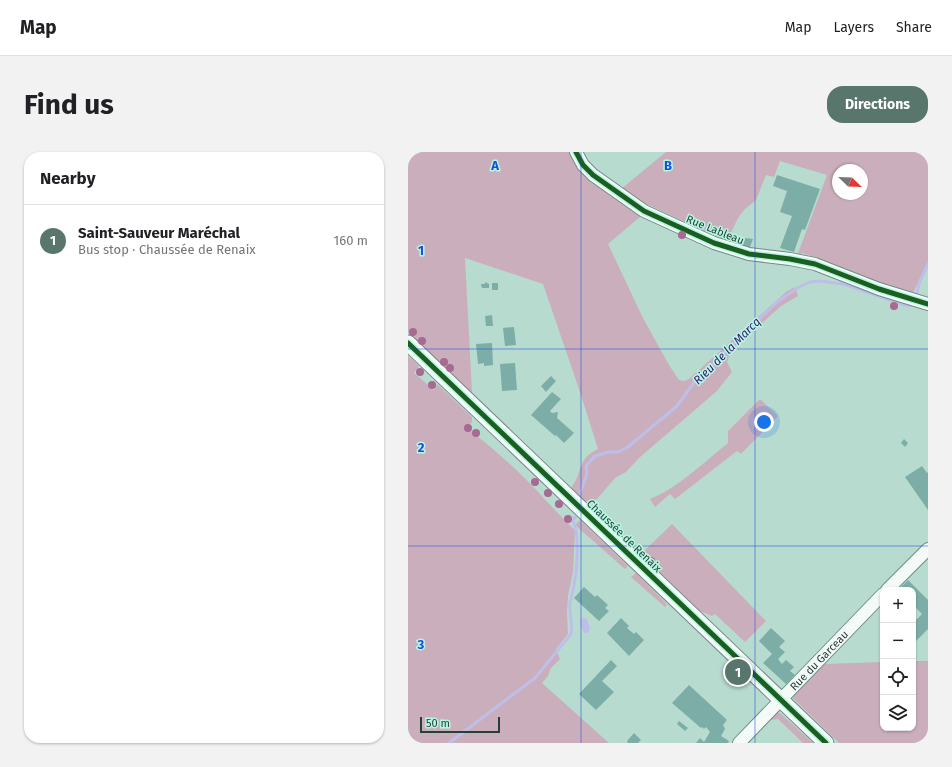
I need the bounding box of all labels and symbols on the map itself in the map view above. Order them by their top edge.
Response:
text: A [490,158,499,173]
text: B [664,158,672,173]
north arrow [832,164,868,200]
street label: Rue Lableau [684,212,746,248]
text: 1 [418,243,424,258]
water label: Rieu de la Marcq [691,314,764,387]
your location [754,412,774,432]
text: 2 [418,440,425,455]
street label: Chaussée de Renaix [584,497,665,575]
street label: Rue du Garceau [787,628,851,693]
text: 3 [417,637,425,652]
pin: 1 [725,657,751,687]
scale bar [420,715,500,734]

